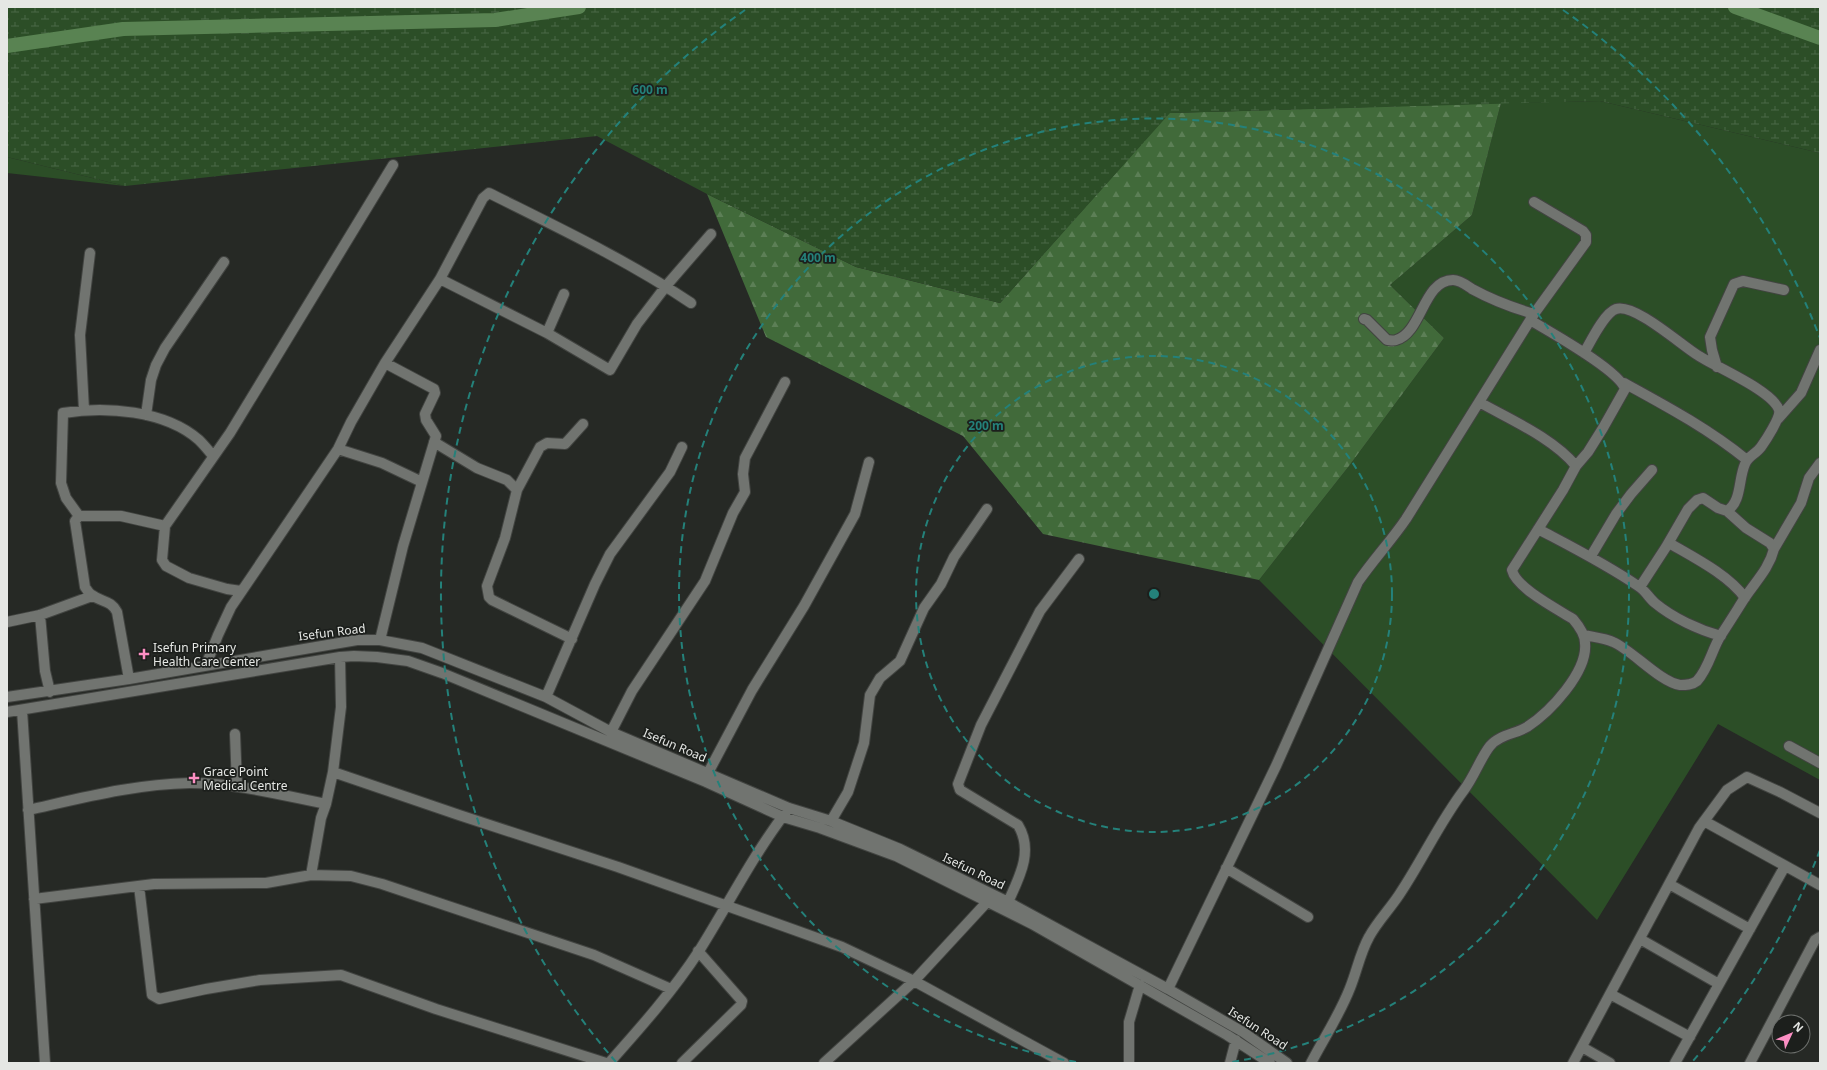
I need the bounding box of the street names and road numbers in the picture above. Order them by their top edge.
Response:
street label: Isefun Road [297,619,367,645]
street label: Isefun Road [641,724,709,766]
street label: Isefun Road [940,849,1008,893]
street label: Isefun Road [1225,1002,1291,1054]

